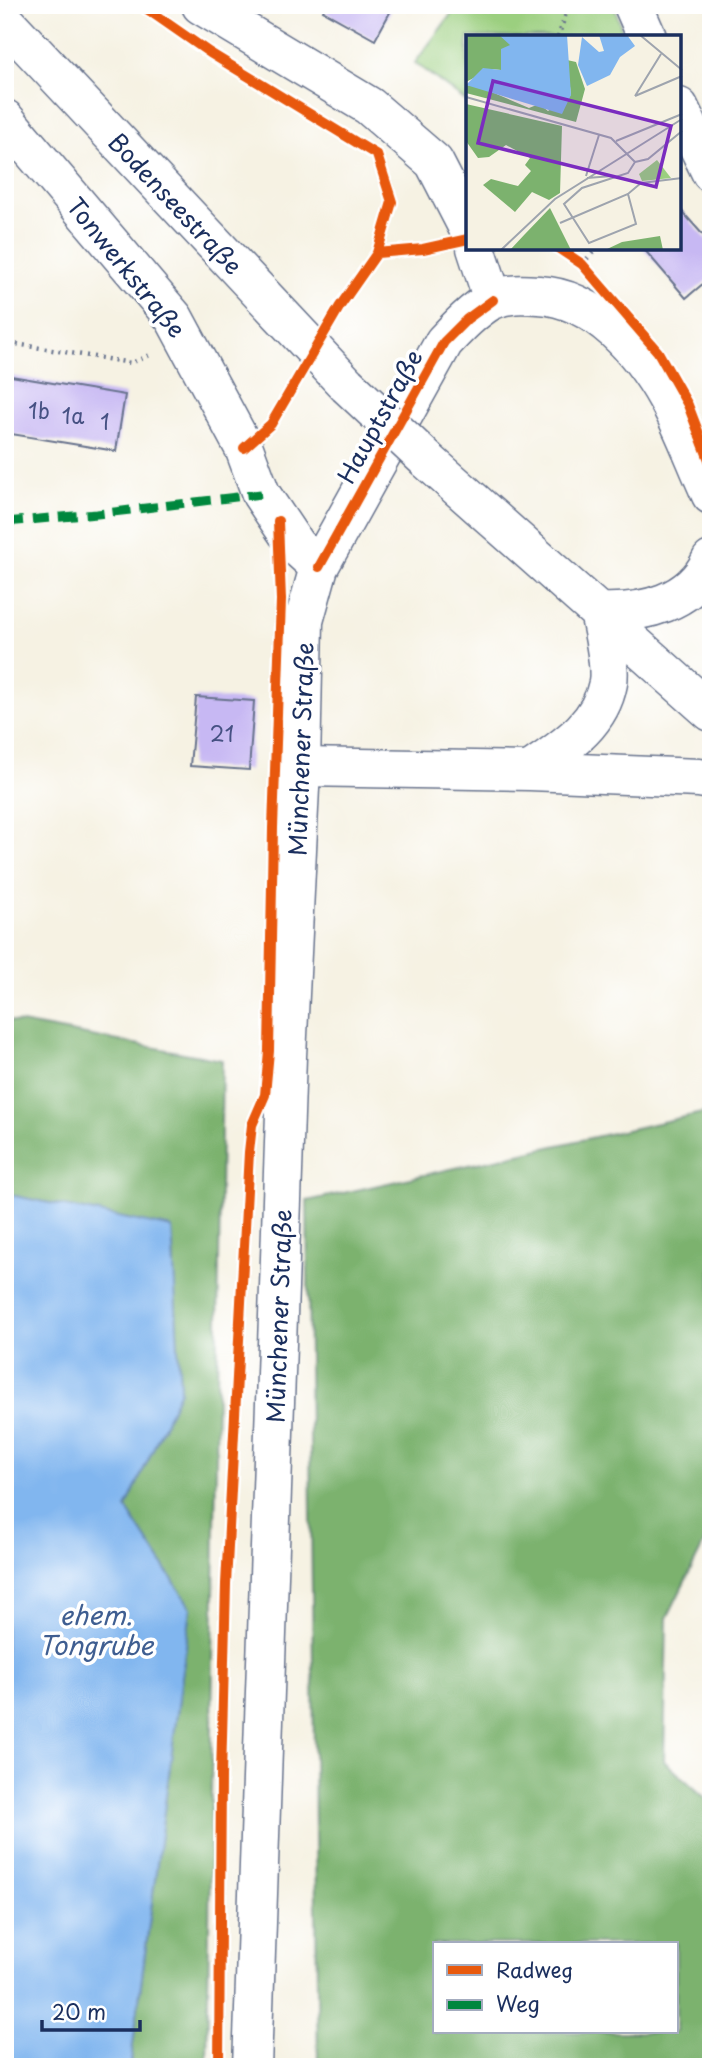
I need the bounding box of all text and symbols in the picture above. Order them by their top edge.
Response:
inset map [466,35,681,250]
street label: Bodenseestraße [101,124,251,282]
street label: Tonwerkstraße [59,189,195,345]
street label: Hauptstraße [327,342,431,490]
house number: 1b [28,394,50,426]
house number: 1a [62,399,84,431]
house number: 1 [100,405,110,437]
street label: Münchener Straße [278,642,322,856]
house number: 21 [210,717,234,749]
street label: Münchener Straße [256,1209,300,1423]
water label: ehem. Tongrube [39,1595,155,1664]
legend [433,1942,678,2034]
text: Radweg [496,1953,573,1985]
text: Weg [496,1987,540,2019]
scale bar [42,1988,140,2032]
text: 20 m [52,1995,106,2027]

